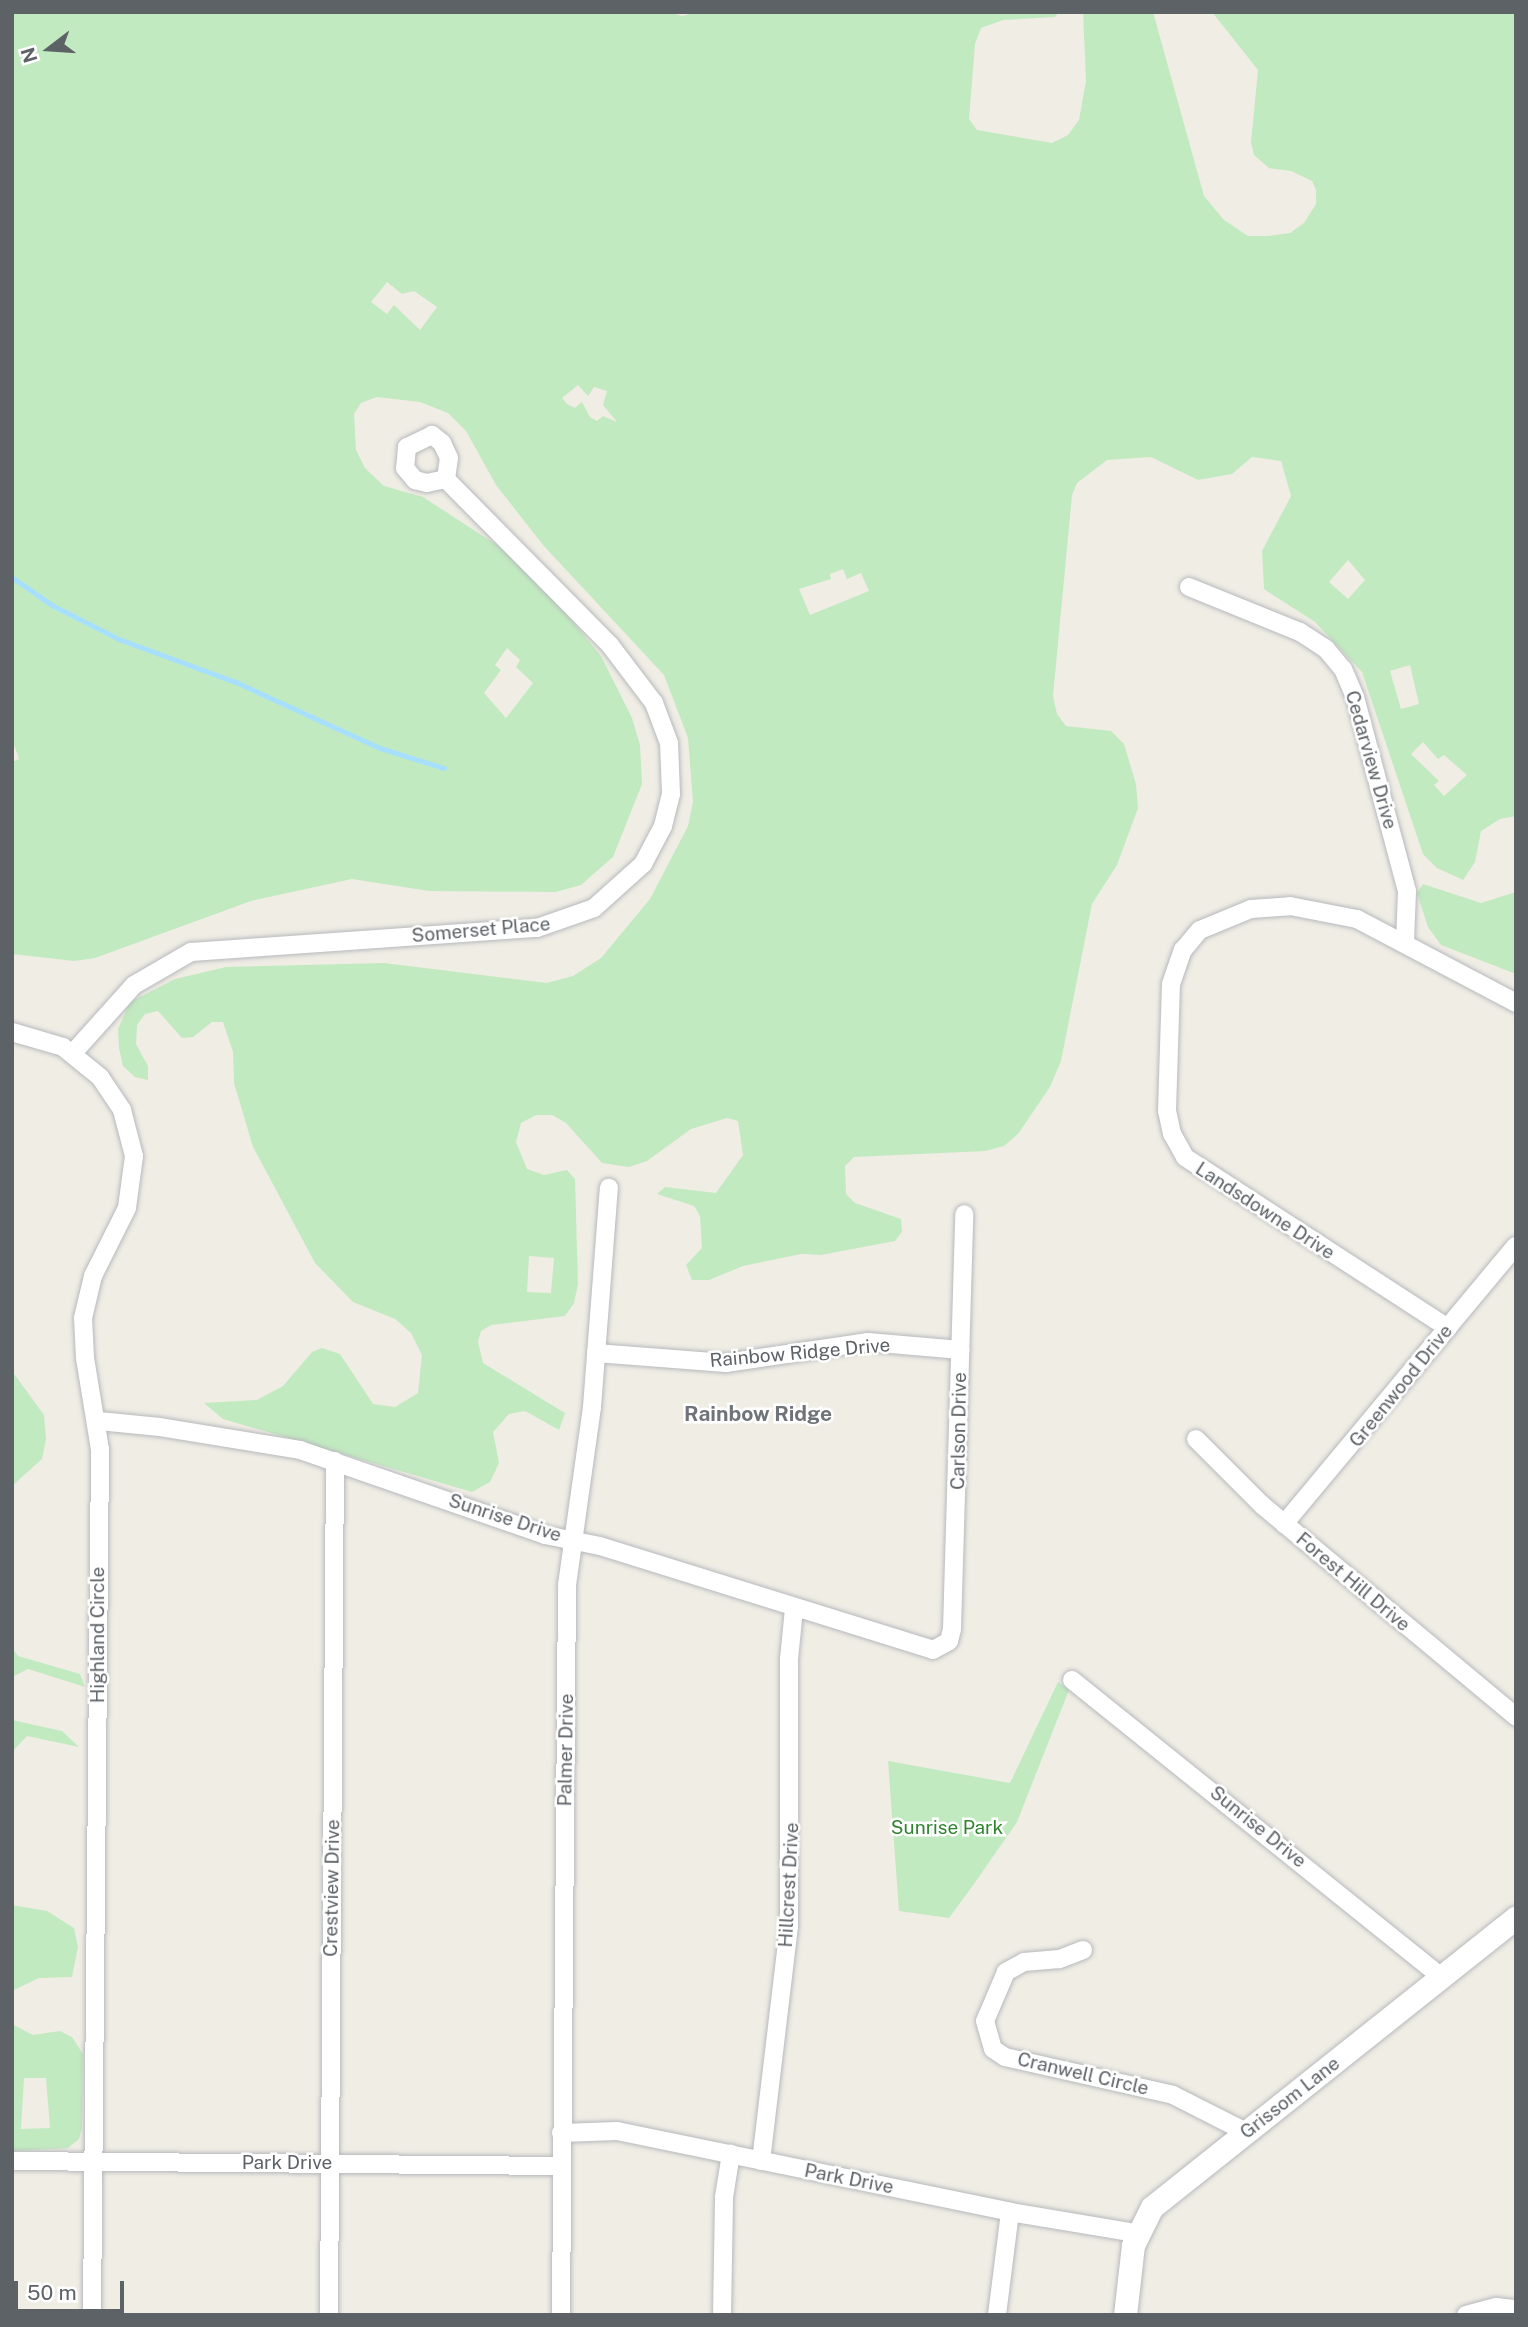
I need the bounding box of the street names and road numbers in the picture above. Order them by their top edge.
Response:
street label: Cedarview Drive [1340,688,1402,832]
street label: Somerset Place [411,913,551,947]
street label: Landsdowne Drive [1191,1157,1339,1265]
street label: Greenwood Drive [1345,1320,1457,1452]
street label: Rainbow Ridge Drive [709,1334,891,1372]
street label: Carlson Drive [947,1372,971,1490]
street label: Sunrise Drive [446,1489,564,1547]
street label: Forest Hill Drive [1291,1528,1415,1636]
street label: Highland Circle [87,1567,109,1703]
street label: Palmer Drive [554,1693,578,1807]
street label: Sunrise Drive [1205,1781,1311,1873]
street label: Crestview Drive [319,1819,345,1957]
street label: Hillcrest Drive [774,1822,804,1948]
street label: Cranwell Circle [1015,2048,1151,2100]
street label: Grissom Lane [1236,2052,1344,2144]
street label: Park Drive [242,2152,332,2174]
street label: Park Drive [802,2159,896,2199]

